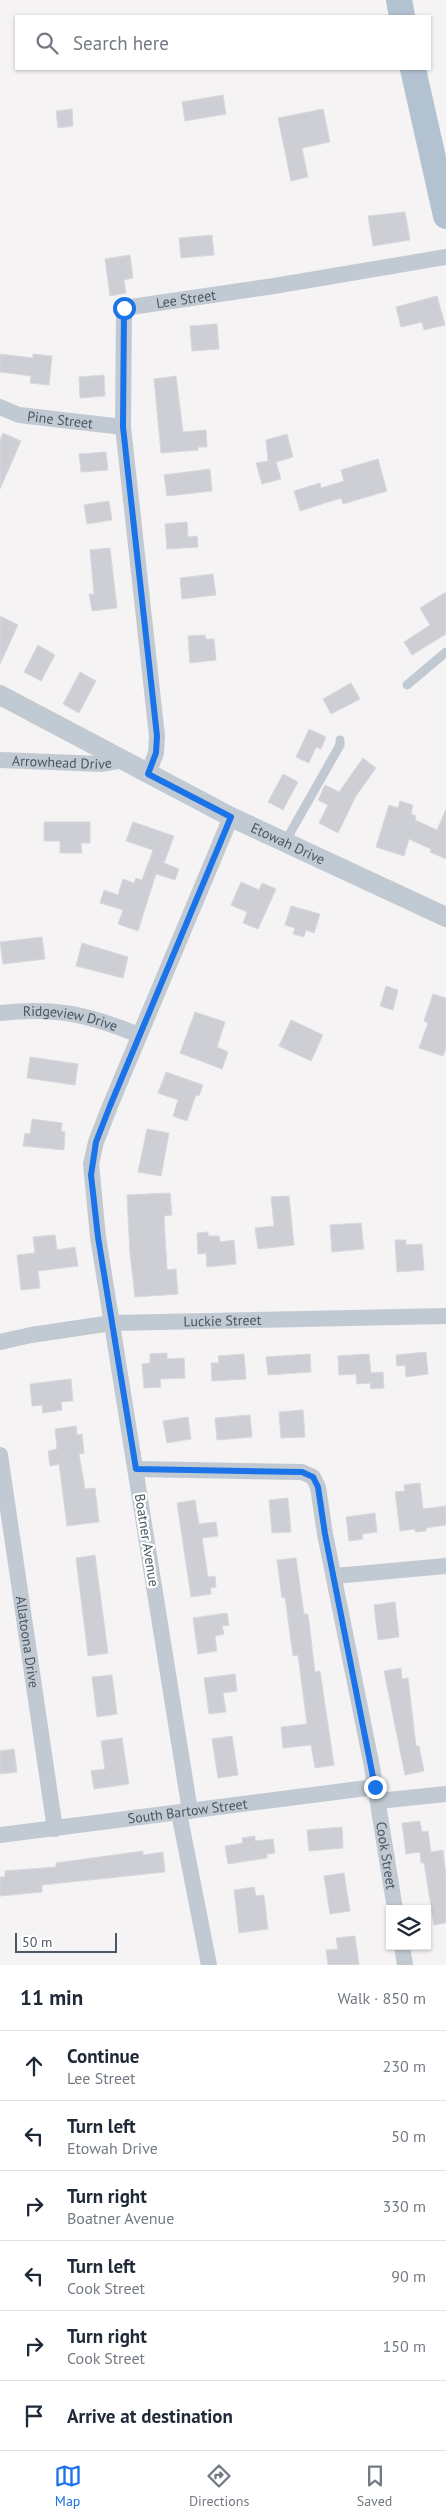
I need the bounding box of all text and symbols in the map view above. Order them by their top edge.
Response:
search box [15,15,431,70]
icon: search [33,29,61,57]
text: Search here [73,31,169,55]
street label: Lee Street [155,286,217,312]
route start [113,297,136,320]
street label: Pine Street [26,407,94,432]
street label: Arrowhead Drive [12,751,113,773]
street label: Etowah Drive [248,819,328,868]
street label: Ridgeview Drive [23,1002,120,1035]
street label: Luckie Street [183,1311,262,1331]
street label: Boatner Avenue [131,1492,163,1588]
street label: Allatoona Drive [12,1595,43,1689]
route end [364,1776,387,1799]
street label: South Bartow Street [127,1794,249,1828]
street label: Cook Street [372,1820,401,1891]
map controls [386,1905,431,1950]
button: layers [386,1905,431,1950]
scale bar [15,1930,118,1953]
text: 50 m [22,1933,52,1951]
text: 11 min [20,1984,83,2011]
text: Walk · 850 m [337,1988,426,2008]
text: Continue [67,2044,139,2068]
icon: ahead [20,2052,48,2080]
text: 230 m [383,2056,426,2076]
text: Lee Street [67,2068,136,2088]
text: Turn left [67,2114,136,2138]
icon: left [20,2122,48,2150]
text: 50 m [391,2126,426,2146]
text: Etowah Drive [67,2138,158,2158]
text: Turn right [67,2184,147,2208]
icon: right [20,2192,48,2220]
text: 330 m [383,2196,426,2216]
text: Boatner Avenue [67,2208,174,2228]
text: Turn left [67,2254,136,2278]
icon: left [20,2262,48,2290]
text: 90 m [391,2266,426,2286]
text: Cook Street [67,2278,145,2298]
text: Turn right [67,2324,147,2348]
icon: right [20,2332,48,2360]
text: 150 m [383,2336,426,2356]
text: Cook Street [67,2348,145,2368]
icon: arrive [20,2402,48,2430]
text: Arrive at destination [67,2404,233,2428]
tab: Map [54,2462,82,2510]
tab: Directions [189,2462,249,2510]
tab: Saved [357,2462,392,2510]

